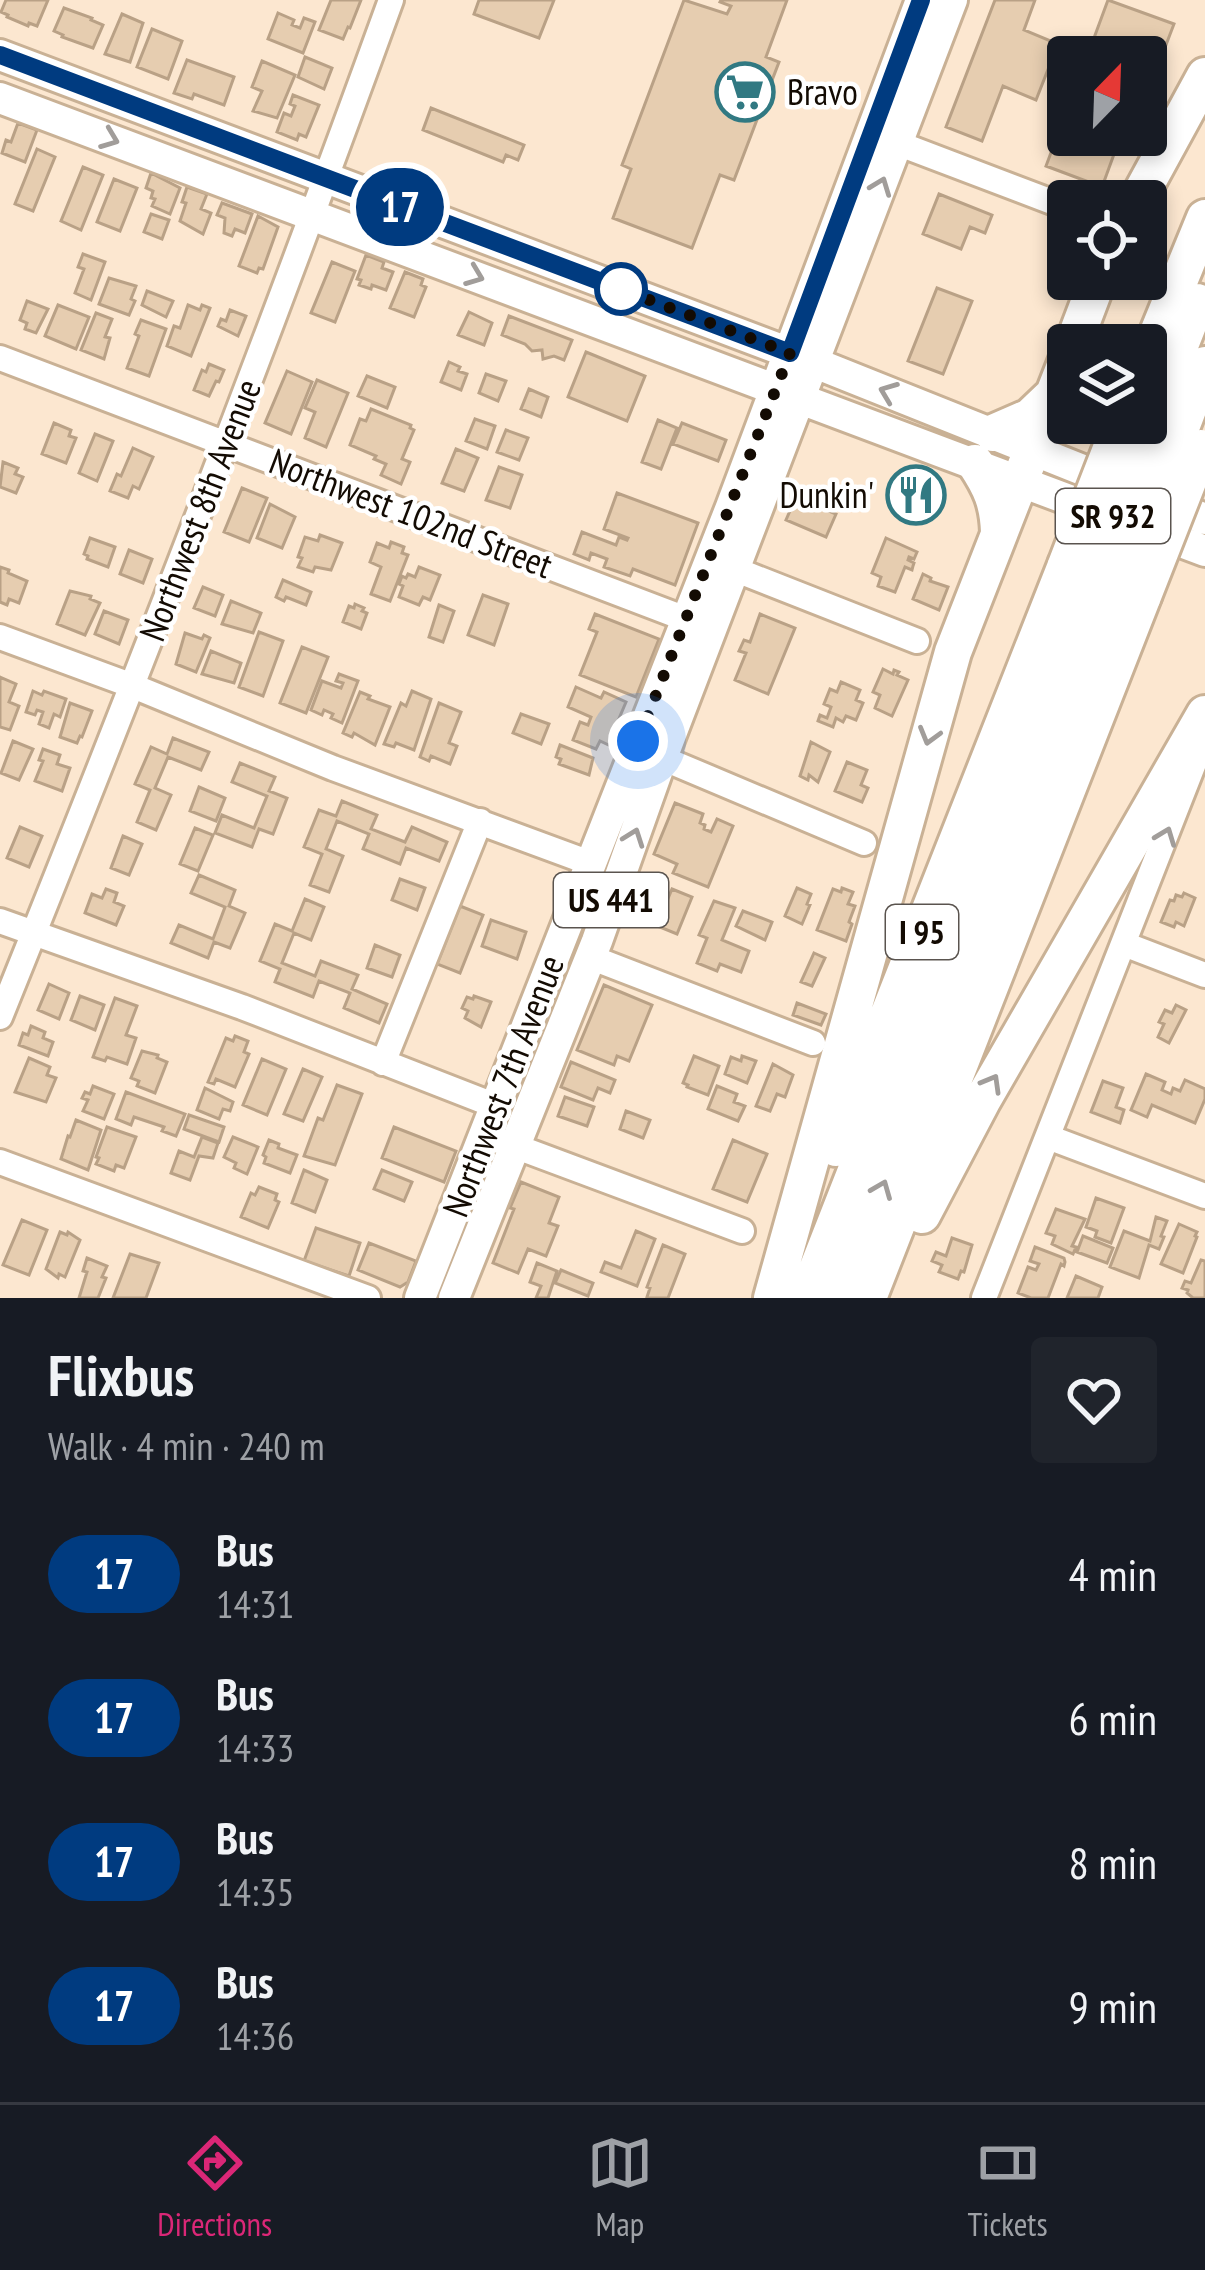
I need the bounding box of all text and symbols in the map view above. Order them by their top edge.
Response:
north arrow [1047,36,1167,156]
map controls [1047,36,1167,444]
supermarket icon: Bravo [714,61,776,123]
place label: Bravo [787,68,858,115]
one-way arrow [98,125,119,150]
line badge: 17 [346,168,454,246]
one-way arrow [866,177,891,198]
text: 17 [380,179,420,234]
button: locate [1047,180,1167,300]
one-way arrow [463,262,484,287]
unlabelled marker [596,264,646,314]
button: layers [1047,324,1167,444]
street label: Northwest 8th Avenue [128,372,271,647]
one-way arrow [879,382,900,406]
street label: Northwest 102nd Street [263,437,559,588]
restaurant icon: Dunkin' [885,464,947,526]
place label: Dunkin' [780,471,874,518]
road number: SR 932 [1056,489,1170,543]
your location [608,711,668,771]
one-way arrow [918,725,943,746]
one-way arrow [620,827,644,848]
one-way arrow [1151,827,1176,848]
road number: US 441 [554,873,668,927]
road number: I 95 [886,905,958,959]
street label: Northwest 7th Avenue [431,948,574,1223]
one-way arrow [978,1075,1001,1096]
one-way arrow [867,1180,892,1201]
button: heart [1031,1337,1157,1463]
text: Flixbus [48,1338,194,1412]
text: Walk · 4 min · 240 m [48,1420,325,1471]
text: Bus [216,1520,274,1578]
text: 4 min [1068,1545,1157,1603]
text: 17 [94,1546,134,1601]
text: 14:31 [216,1578,294,1629]
text: Bus [216,1664,274,1722]
text: 6 min [1068,1689,1157,1747]
text: 17 [94,1690,134,1745]
text: 14:33 [216,1722,294,1773]
text: Bus [216,1808,274,1866]
text: 8 min [1068,1833,1157,1891]
text: 17 [94,1834,134,1889]
text: 14:35 [216,1866,294,1917]
text: Bus [216,1952,274,2010]
text: 9 min [1068,1977,1157,2035]
text: 17 [94,1978,134,2033]
text: 14:36 [216,2010,294,2061]
tab: Directions [157,2130,272,2245]
tab: Map [587,2130,653,2245]
tab: Tickets [968,2130,1048,2245]

